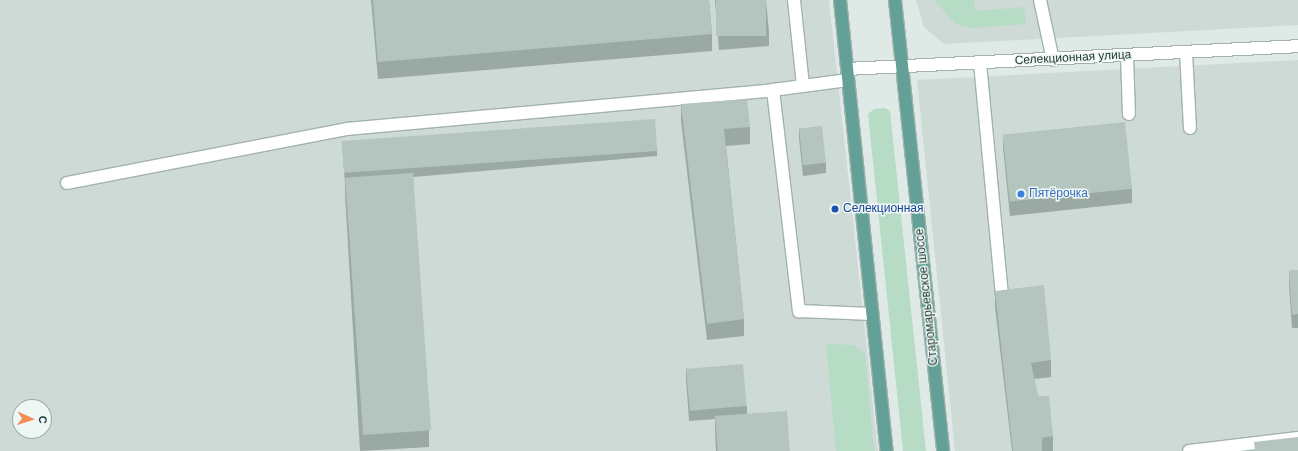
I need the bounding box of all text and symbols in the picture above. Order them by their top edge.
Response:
street label: Селекционная улица [1014,48,1132,68]
place label: Пятёрочка [1029,187,1088,201]
marker: Пятёрочка [1016,189,1026,199]
place label: Селекционная [843,202,924,216]
marker: Селекционная [830,204,840,214]
street label: Старомарьевское шоссе [913,228,941,366]
north arrow [12,399,52,439]
text: С [36,415,50,424]

